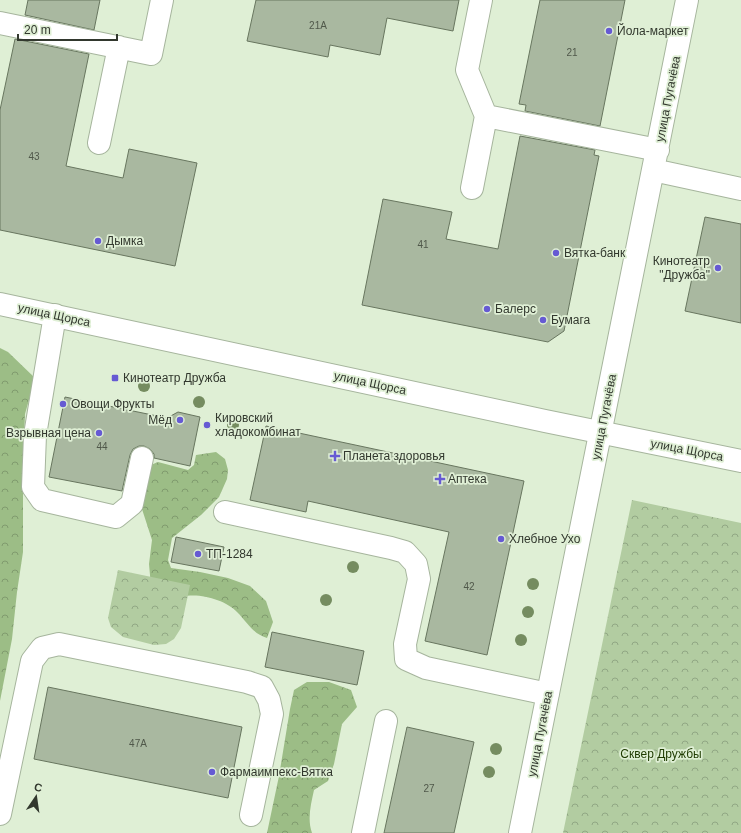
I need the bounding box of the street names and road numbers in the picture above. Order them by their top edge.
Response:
street label: улица Пугачёва [653,54,683,143]
street label: улица Щорса [17,301,92,330]
street label: улица Щорса [333,369,408,398]
street label: улица Пугачёва [589,372,619,461]
street label: улица Щорса [650,436,725,464]
street label: улица Пугачёва [525,689,555,778]

